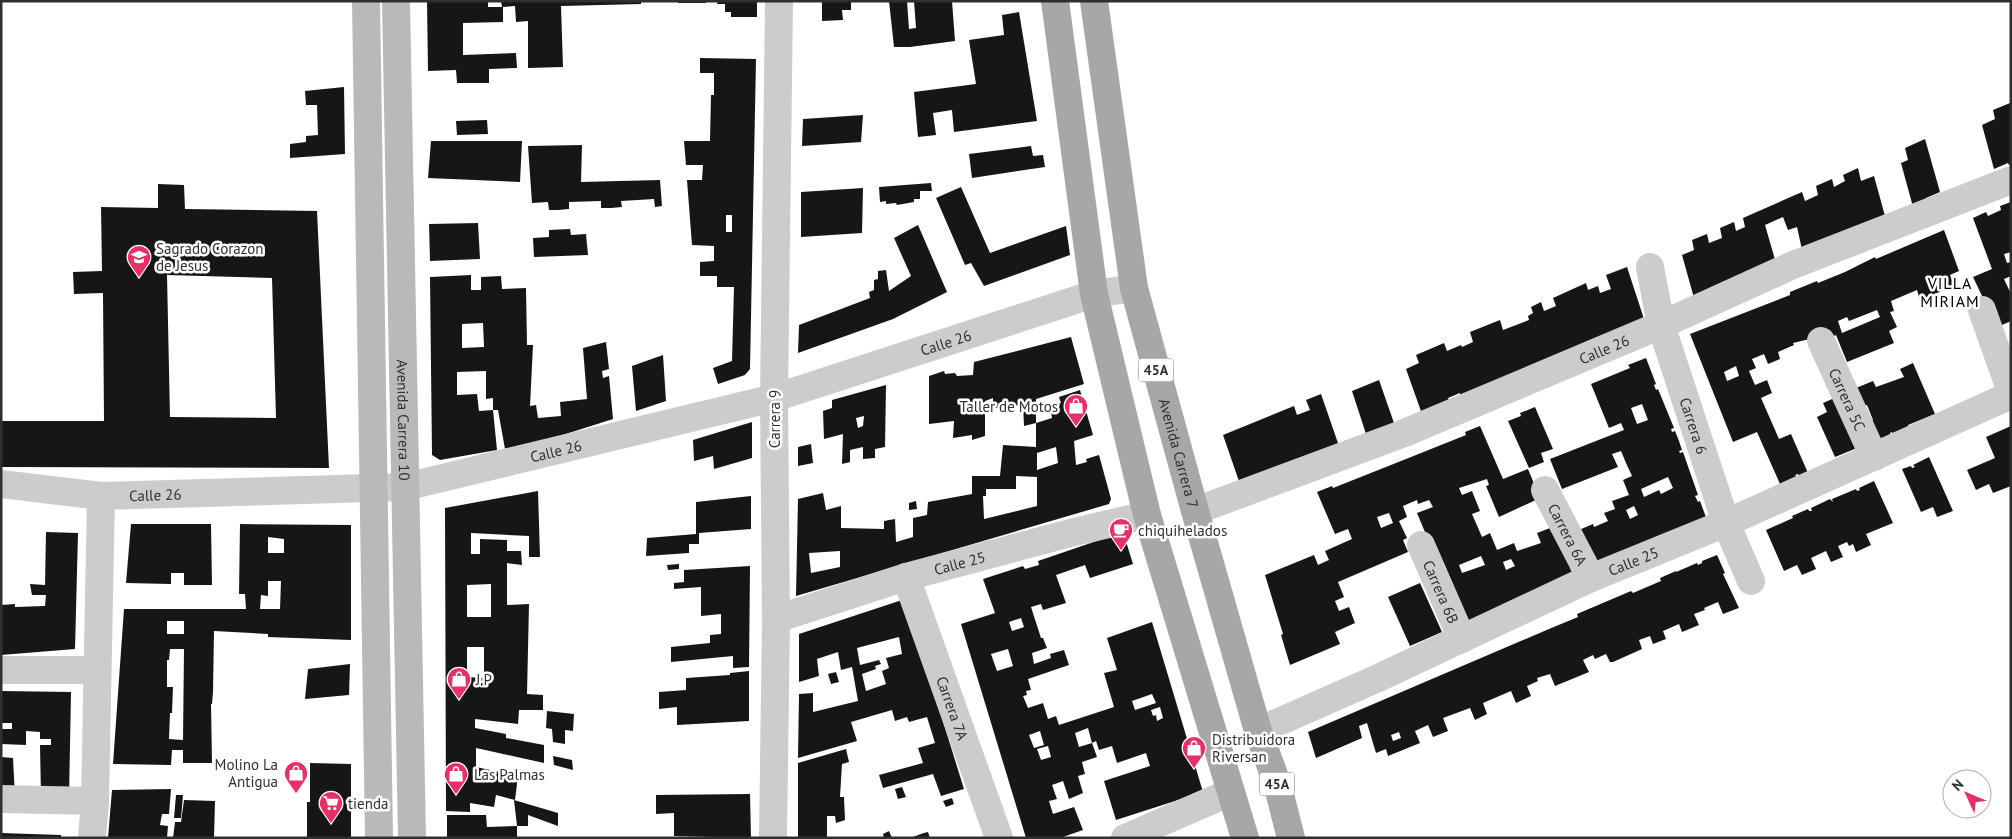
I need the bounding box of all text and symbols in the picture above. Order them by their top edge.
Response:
place label: Sagrado Corazon de Jesus [156,239,263,275]
school or university icon: Sagrado Corazon de Jesus [126,244,152,278]
district label: VILLA MIRIAM [1920,273,1980,311]
street label: Calle 26 [918,325,974,359]
street label: Calle 26 [1576,330,1632,368]
road number: 45A [1138,358,1174,382]
street label: Avenida Carrera 10 [393,359,415,481]
street label: Carrera 5C [1825,365,1870,434]
street label: Carrera 9 [765,390,784,448]
shop icon: Taller de Motos [1063,393,1089,427]
street label: Carrera 6 [1676,395,1712,456]
street label: Avenida Carrera 7 [1155,396,1203,510]
place label: Taller de Motos [959,397,1058,416]
street label: Calle 26 [528,435,584,466]
street label: Calle 26 [129,484,182,505]
street label: Carrera 6A [1544,500,1592,569]
cafe icon: chiquihelados [1108,517,1134,551]
place label: chiquihelados [1138,521,1227,540]
street label: Calle 25 [1605,542,1661,580]
street label: Calle 25 [932,547,987,579]
street label: Carrera 6B [1419,557,1464,626]
shop icon: J.P [446,666,472,700]
place label: J.P [475,670,492,689]
street label: Carrera 7A [933,674,973,743]
place label: Distribuidora Riversan [1212,730,1295,766]
shop icon: Distribuidora Riversan [1181,735,1207,769]
place label: Molino La Antigua [215,755,278,791]
shop icon: Molino La Antigua [283,760,309,794]
shop icon: Las Palmas [443,761,469,795]
place label: Las Palmas [474,765,545,784]
north arrow [1942,769,1992,819]
road number: 45A [1260,772,1294,796]
text: N [1948,775,1967,795]
supermarket icon: tienda [318,790,344,824]
place label: tienda [348,794,388,813]

